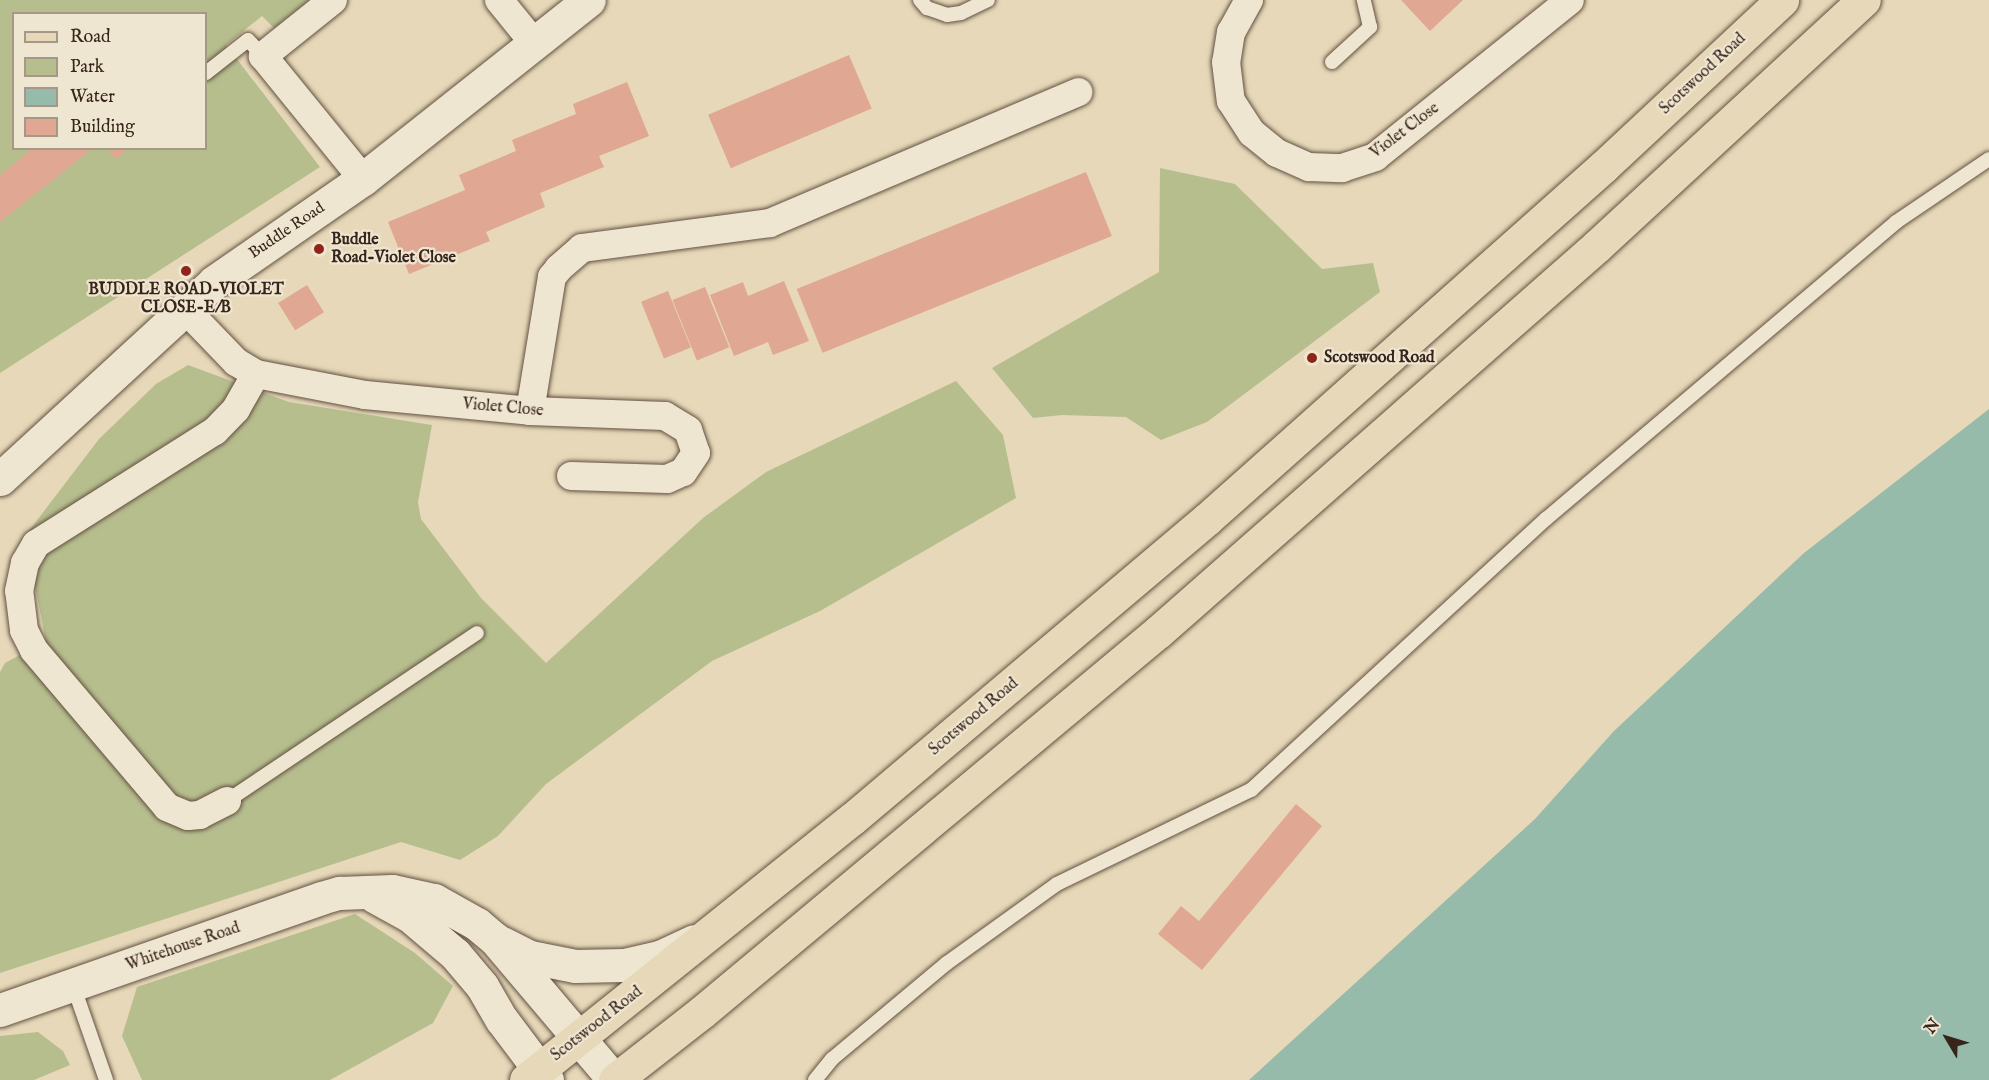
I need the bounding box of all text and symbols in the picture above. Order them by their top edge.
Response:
legend [12,12,207,150]
text: Road [70,26,111,49]
street label: Scotswood Road [1656,29,1750,119]
text: Park [70,56,104,79]
text: Water [70,86,115,109]
street label: Violet Close [1367,99,1443,163]
text: Building [70,116,135,139]
street label: Buddle Road [245,199,329,263]
place label: Buddle Road-Violet Close [331,230,456,268]
marker: Buddle Road-Violet Close [312,242,326,256]
marker: BUDDLE ROAD-VIOLET CLOSE-E/B [179,264,193,278]
place label: BUDDLE ROAD-VIOLET CLOSE-E/B [88,280,284,318]
place label: Scotswood Road [1324,348,1435,368]
marker: Scotswood Road [1305,351,1319,365]
street label: Violet Close [462,395,544,421]
street label: Scotswood Road [925,674,1023,760]
street label: Whitehouse Road [123,918,243,976]
street label: Scotswood Road [547,982,647,1066]
north arrow [1917,1008,1977,1068]
text: N [1921,1015,1945,1039]

